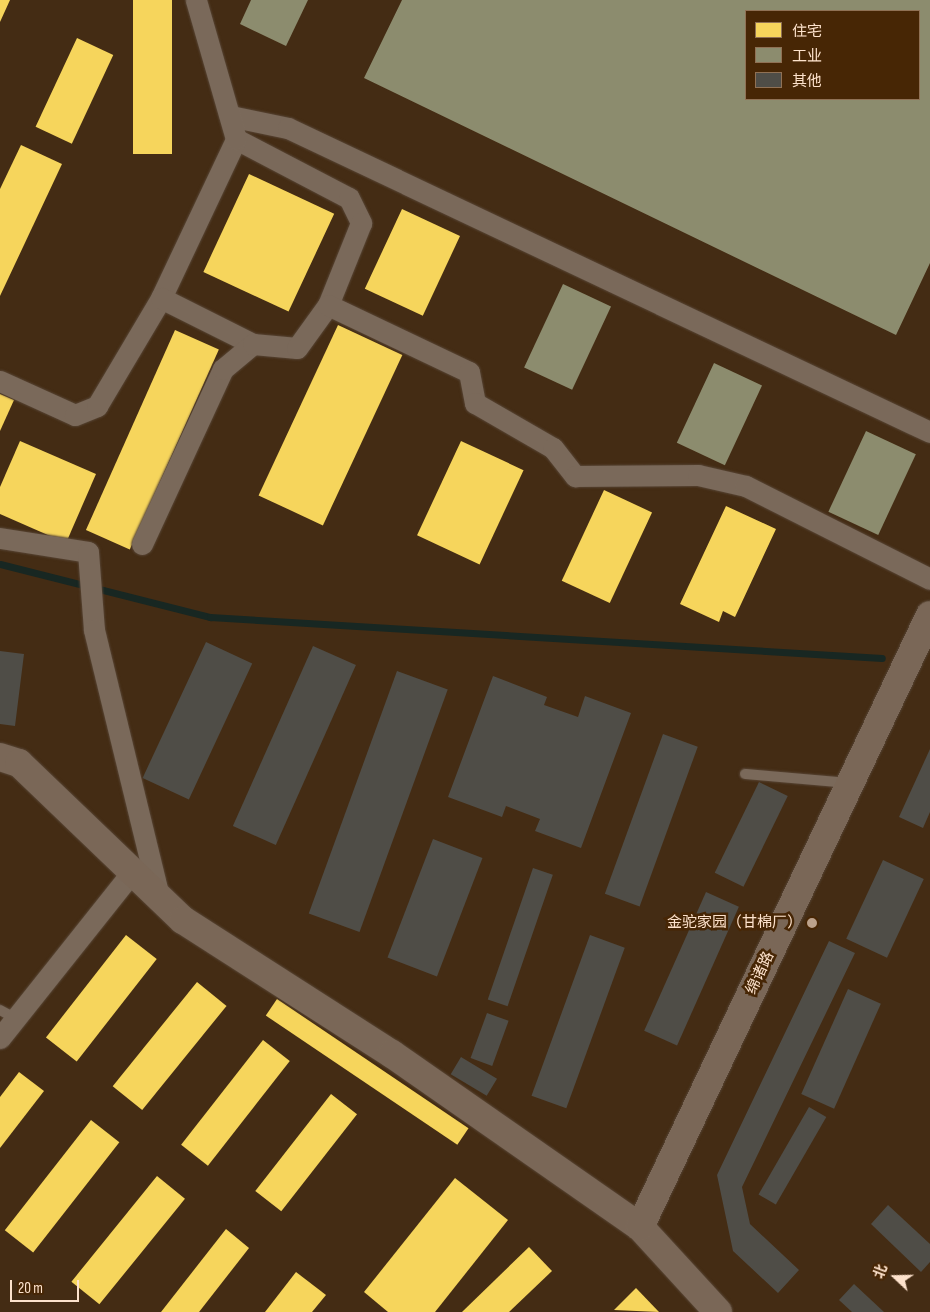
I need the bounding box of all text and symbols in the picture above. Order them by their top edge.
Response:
legend [745,10,920,100]
text: 住宅 [792,22,822,41]
text: 工业 [792,47,822,66]
text: 其他 [792,72,822,91]
place label: 金驼家园（甘棉厂） [667,914,802,932]
marker: 金驼家园（甘棉厂） [806,917,818,929]
street label: 绵诸路 [742,949,778,997]
north arrow [870,1252,920,1302]
text: 北 [870,1262,891,1281]
scale bar [12,1270,81,1302]
text: 20 m [18,1279,43,1298]

